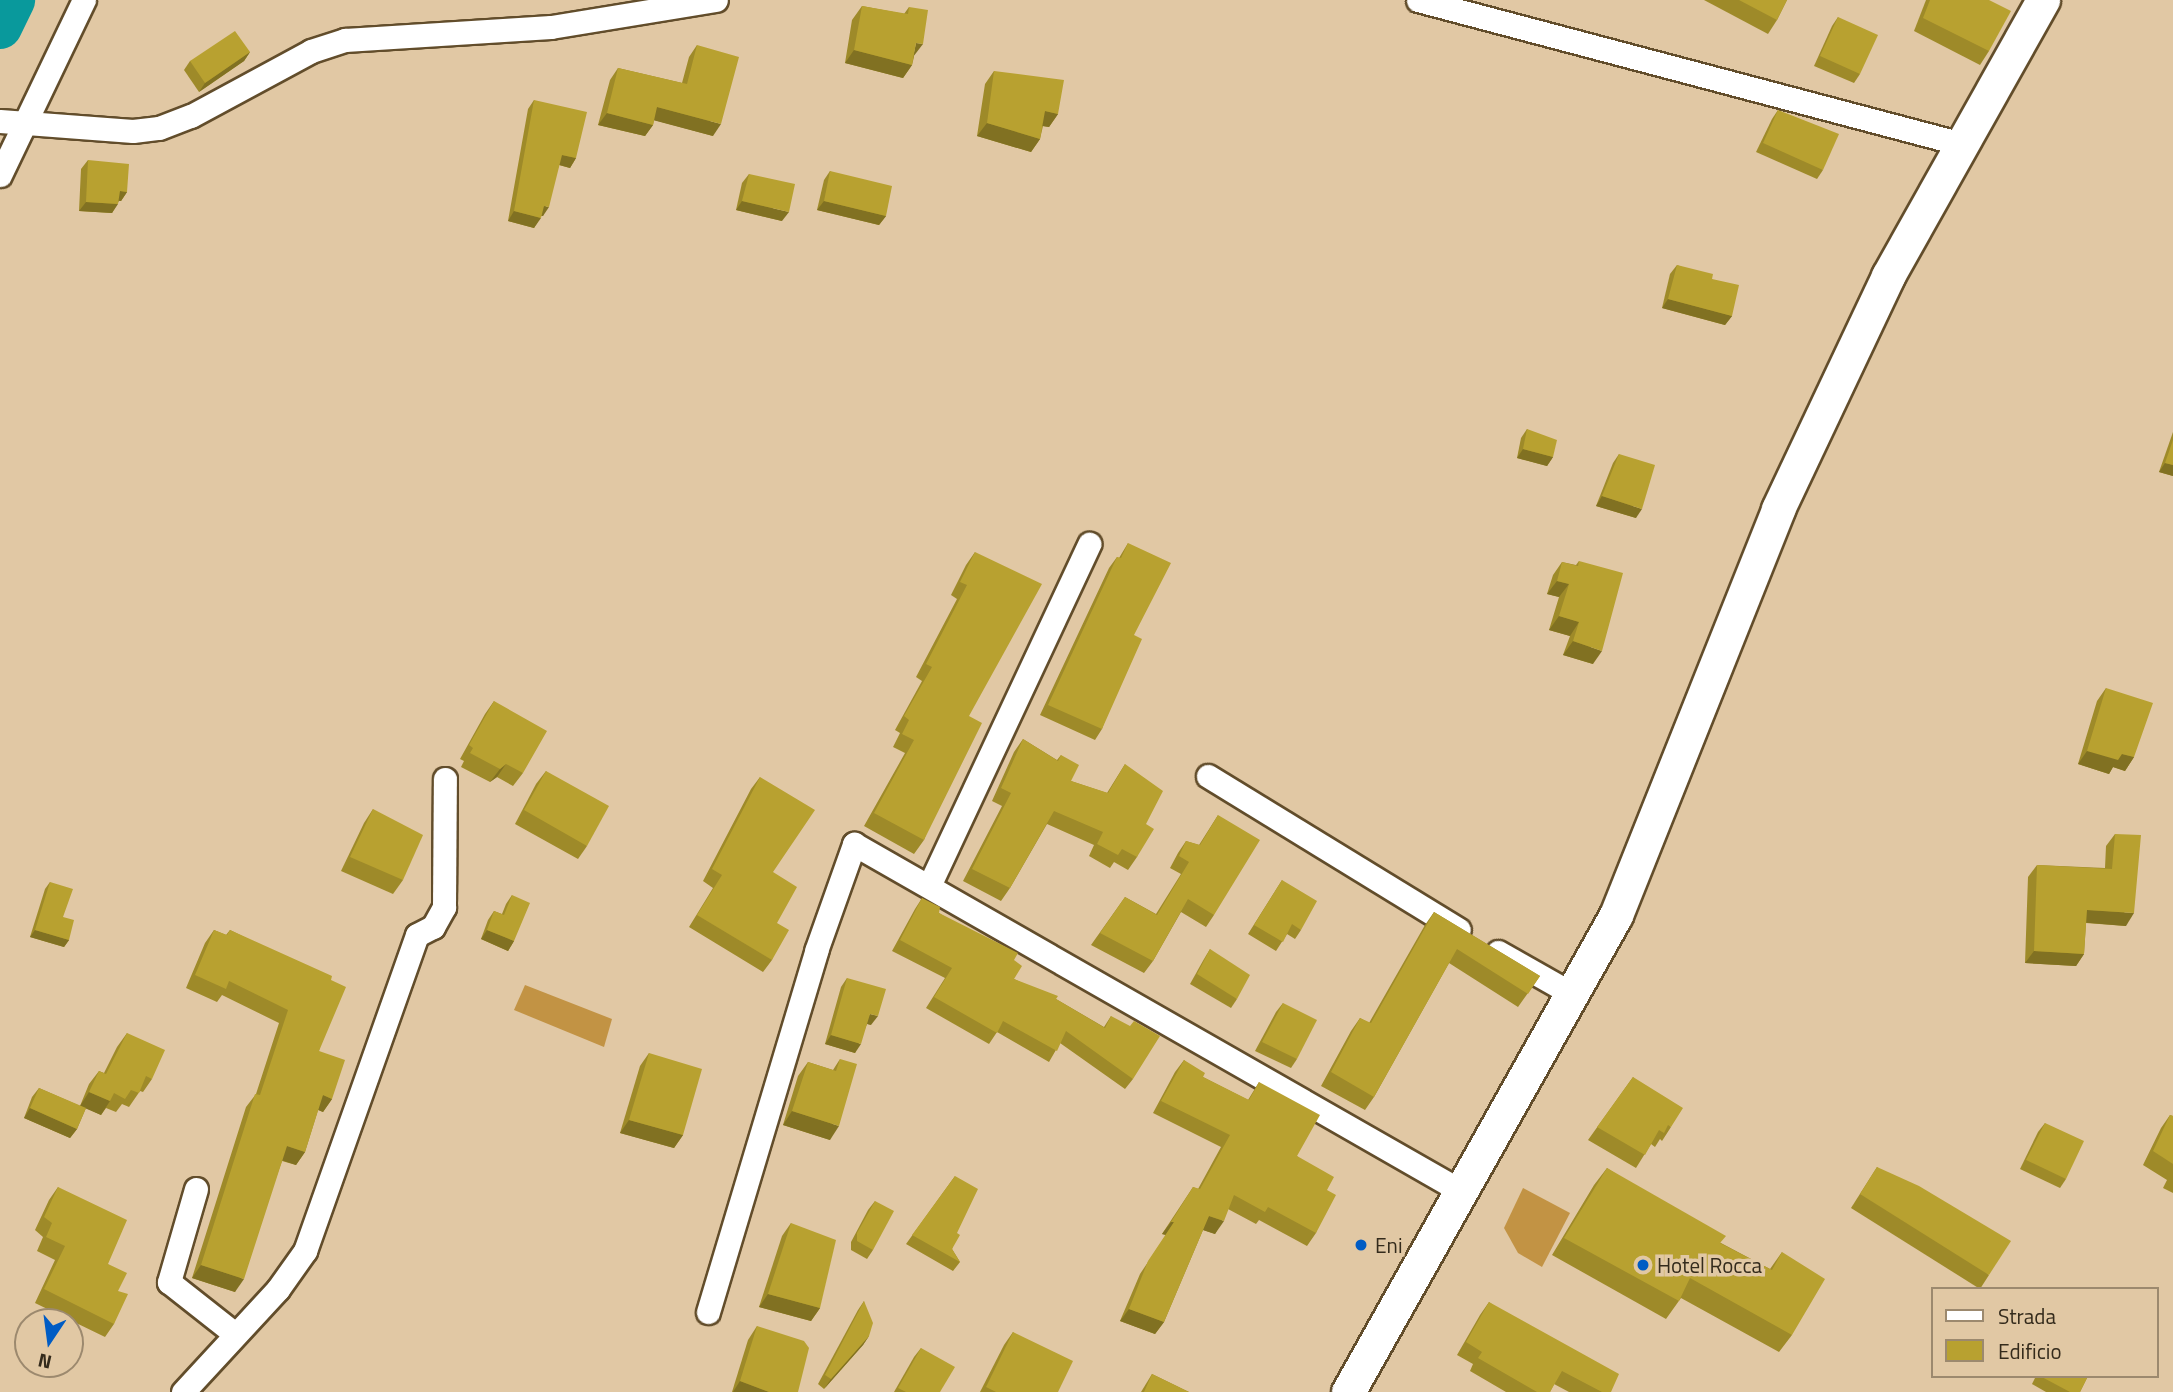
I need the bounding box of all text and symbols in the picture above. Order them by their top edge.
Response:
place label: Eni [1375,1232,1402,1258]
marker: Eni [1353,1237,1369,1253]
place label: Hotel Rocca [1657,1252,1762,1278]
marker: Hotel Rocca [1635,1257,1651,1273]
legend [1932,1287,2159,1378]
text: Strada [1998,1300,2056,1332]
north arrow [14,1308,84,1378]
text: Edificio [1998,1335,2062,1367]
text: N [35,1346,54,1378]

